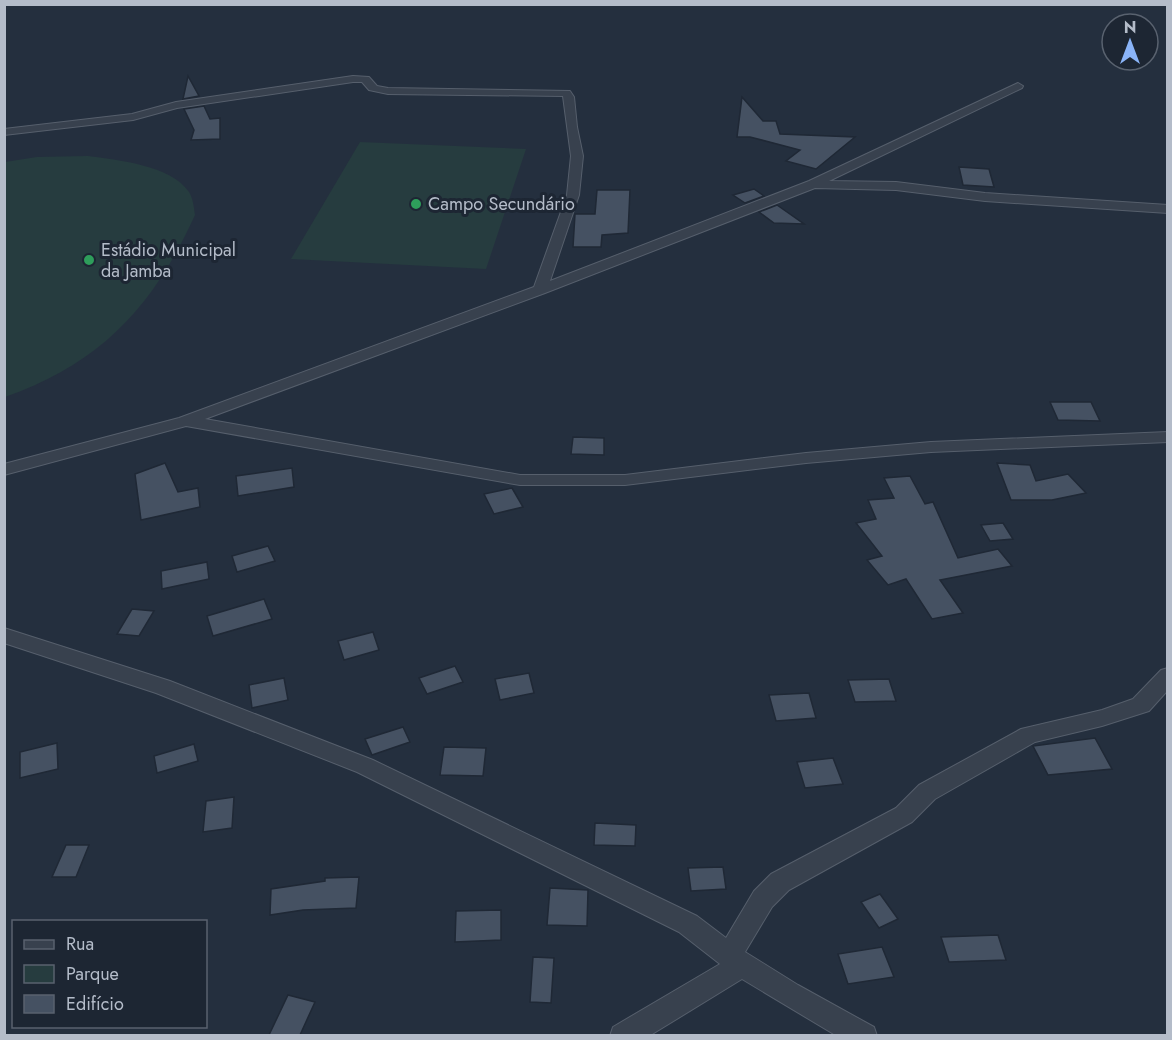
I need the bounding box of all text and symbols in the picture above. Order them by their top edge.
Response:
north arrow [1100,12,1160,72]
text: N [1124,16,1136,39]
place label: Campo Secundário [428,191,575,217]
marker: Campo Secundário [409,197,423,211]
place label: Estádio Municipal da Jamba [101,237,236,284]
marker: Estádio Municipal da Jamba [82,253,96,267]
legend [12,920,207,1028]
text: Rua [66,931,94,957]
text: Parque [66,961,119,987]
text: Edifício [66,991,124,1017]

